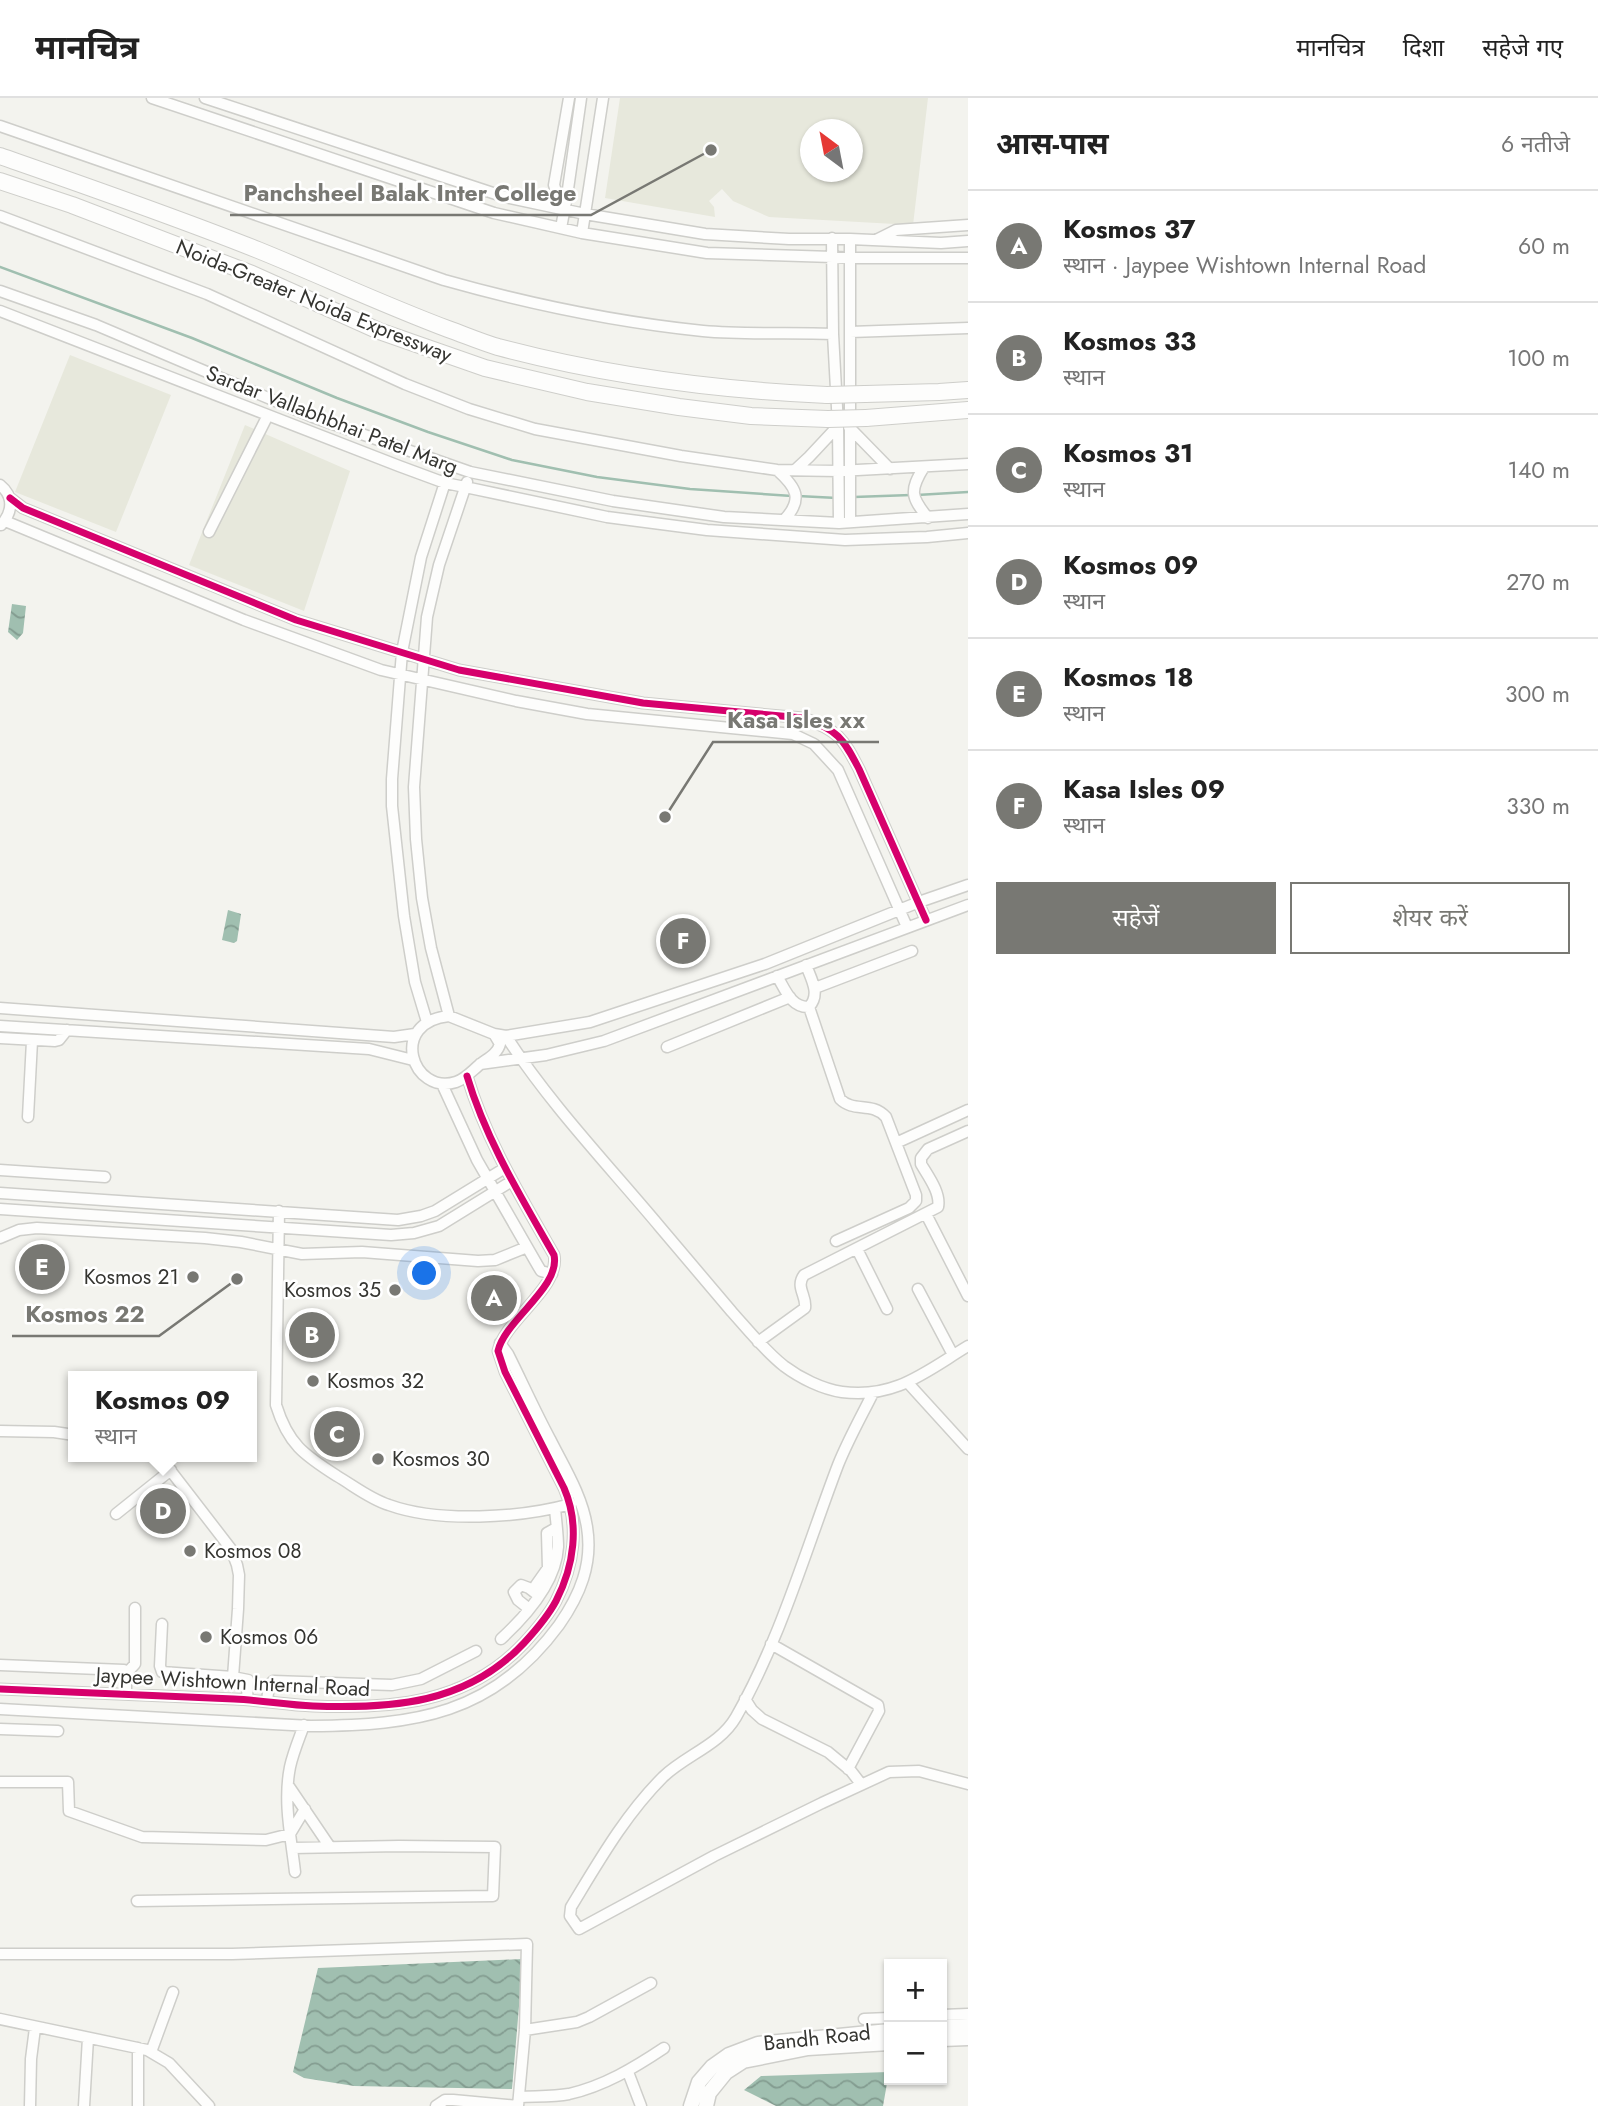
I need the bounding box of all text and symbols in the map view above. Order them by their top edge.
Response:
text: मानचित्र [35,24,139,71]
text: मानचित्र [1296,30,1365,65]
text: दिशा [1403,30,1444,65]
text: सहेजे गए [1482,30,1563,65]
north arrow [800,119,863,182]
text: आस-पास [996,122,1109,165]
text: 6 नतीजे [1501,127,1570,161]
callout: Panchsheel Balak Inter College [230,171,591,215]
text: Panchsheel Balak Inter College [243,176,577,210]
text: Kosmos 37 [1063,210,1195,248]
text: A [1011,229,1027,263]
text: 60 m [1518,229,1570,263]
street label: Noida-Greater Noida Expressway [172,232,457,370]
text: स्थान · Jaypee Wishtown Internal Road [1063,248,1426,282]
text: Kosmos 33 [1063,322,1196,360]
text: B [1011,341,1027,375]
text: 100 m [1507,341,1570,375]
street label: Sardar Vallabhbhai Patel Marg [202,358,462,482]
text: स्थान [1063,360,1105,394]
text: Kosmos 31 [1063,434,1193,472]
text: C [1011,453,1027,487]
text: 140 m [1508,453,1570,487]
text: स्थान [1063,472,1105,506]
text: Kosmos 09 [1063,546,1199,584]
text: D [1011,565,1027,599]
text: 270 m [1506,565,1570,599]
text: स्थान [1063,584,1105,618]
text: Kosmos 18 [1063,658,1193,696]
text: E [1012,677,1026,711]
text: 300 m [1505,677,1570,711]
text: स्थान [1063,696,1105,730]
callout: Kasa Isles xx [713,698,879,742]
text: Kasa Isles xx [727,703,866,737]
text: Kasa Isles 09 [1063,770,1225,808]
text: F [1013,789,1025,823]
text: 330 m [1506,789,1570,823]
text: स्थान [1063,808,1105,842]
button: सहेजें [996,882,1276,954]
button: शेयर करें [1290,882,1570,954]
pin: F [660,915,706,967]
pin: E [19,1241,65,1293]
your location [407,1256,441,1290]
place label: Kosmos 21 [84,1262,179,1292]
marker: Kosmos 21 [185,1269,201,1285]
pin: A [471,1272,517,1324]
place label: Kosmos 35 [284,1275,381,1305]
marker: Kosmos 35 [387,1282,403,1298]
callout: Kosmos 22 [12,1292,159,1336]
text: Kosmos 22 [25,1297,145,1331]
pin: B [289,1309,335,1361]
place label: Kosmos 32 [327,1366,424,1396]
popup [68,1371,257,1462]
marker: Kosmos 32 [305,1373,321,1389]
text: Kosmos 09 [95,1381,230,1419]
pin: C [314,1408,360,1460]
text: स्थान [95,1419,137,1453]
place label: Kosmos 30 [392,1444,490,1474]
marker: Kosmos 30 [370,1451,386,1467]
pin: D [140,1485,186,1537]
place label: Kosmos 08 [204,1536,302,1566]
marker: Kosmos 08 [182,1543,198,1559]
place label: Kosmos 06 [220,1622,318,1652]
marker: Kosmos 06 [198,1629,214,1645]
street label: Jaypee Wishtown Internal Road [92,1660,371,1704]
map controls [884,1959,947,2085]
button: + [884,1959,947,2022]
street label: Bandh Road [762,2017,872,2059]
button: − [884,2022,947,2085]

